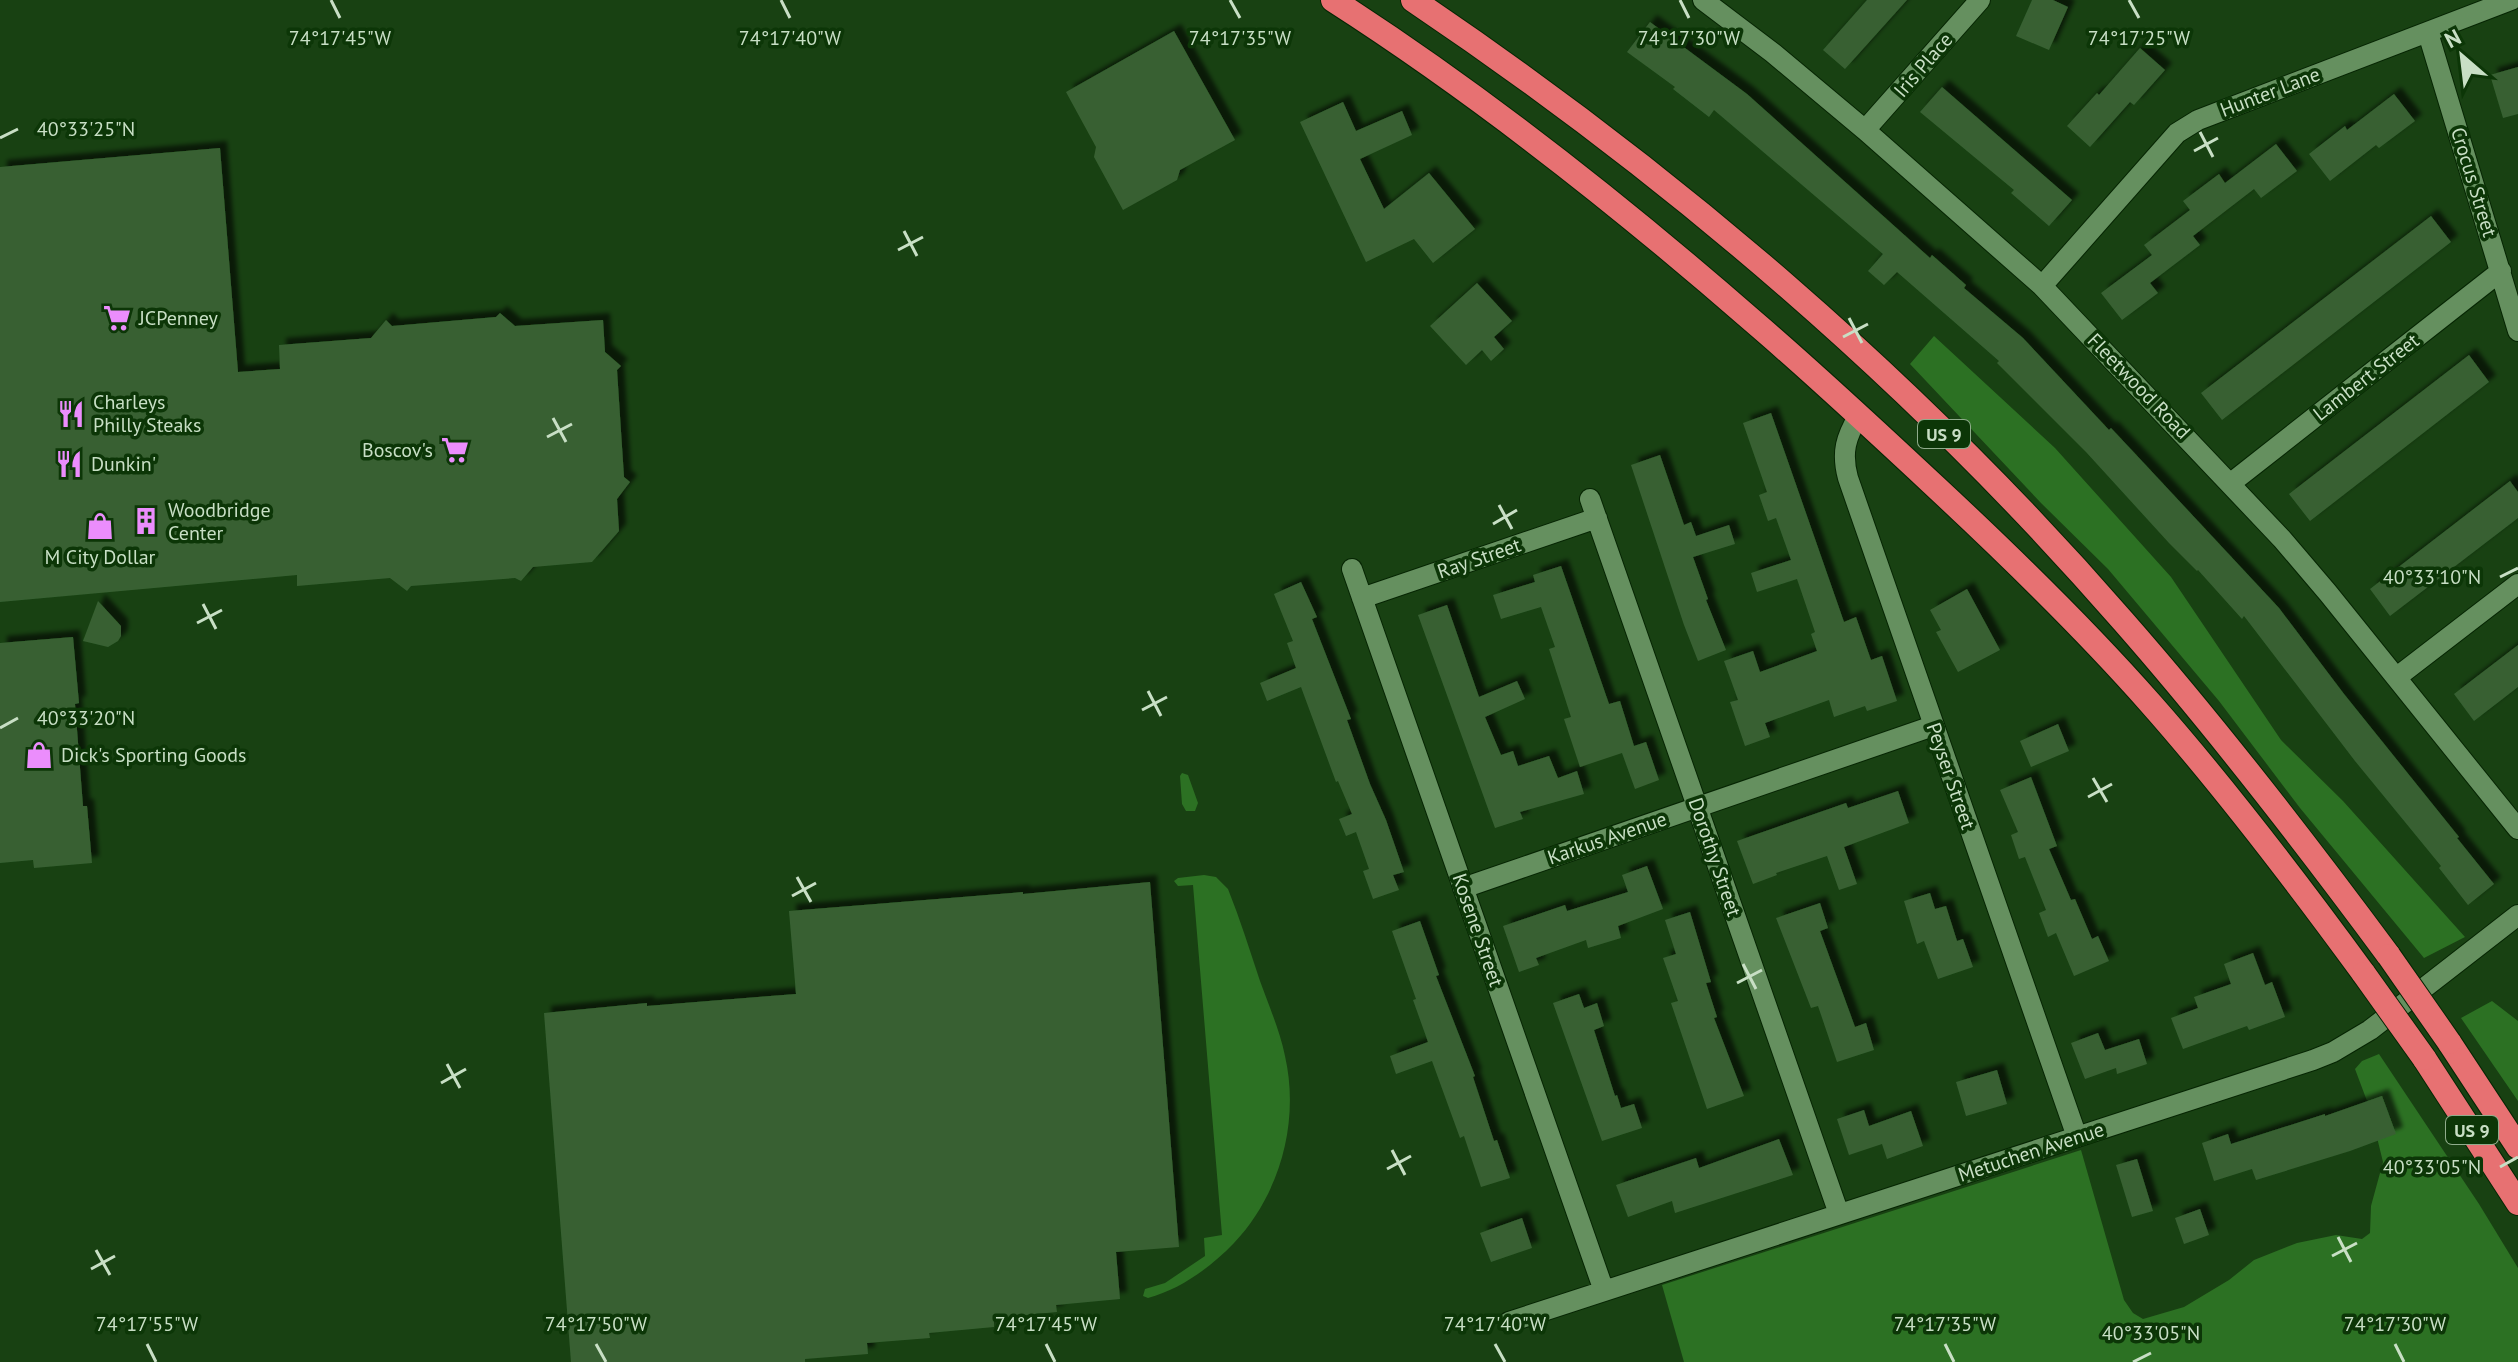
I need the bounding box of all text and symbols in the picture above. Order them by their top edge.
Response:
north arrow [2422,16,2502,96]
text: N [2440,23,2466,54]
text: 74°17'45"W [289,25,392,51]
text: 74°17'40"W [739,25,842,51]
text: 74°17'35"W [1189,25,1292,51]
text: 74°17'30"W [1638,25,1741,51]
text: 74°17'25"W [2088,25,2191,51]
street label: Iris Place [1888,27,1958,103]
street label: Hunter Lane [2216,61,2324,123]
text: 40°33'25"N [37,116,135,142]
street label: Crocus Street [2445,124,2503,240]
supermarket icon: JCPenney [102,303,132,333]
place label: JCPenney [138,305,218,331]
street label: Lambert Street [2308,327,2424,427]
street label: Fleetwood Road [2082,328,2196,444]
place label: Charleys Philly Steaks [93,389,201,438]
restaurant icon: Charleys Philly Steaks [56,399,86,429]
road number: US 9 [1918,420,1970,448]
supermarket icon: Boscov's [440,435,470,465]
place label: Boscov's [362,437,433,463]
restaurant icon: Dunkin' [54,449,84,479]
place label: Dunkin' [91,451,156,477]
place label: Woodbridge Center [168,497,271,546]
building icon: Woodbridge Center [131,506,161,536]
shop icon: M City Dollar [85,511,115,541]
street label: Ray Street [1434,532,1524,584]
place label: M City Dollar [45,544,156,570]
text: 40°33'10"N [2383,564,2481,590]
text: 40°33'20"N [37,705,135,731]
street label: Peyser Street [1921,719,1981,833]
shop icon: Dick's Sporting Goods [24,740,54,770]
place label: Dick's Sporting Goods [61,742,247,768]
street label: Dorothy Street [1683,794,1748,920]
street label: Karkus Avenue [1544,805,1670,871]
street label: Kosene Street [1446,870,1510,990]
street label: Metuchen Avenue [1955,1116,2107,1188]
road number: US 9 [2446,1116,2498,1144]
text: 40°33'05"N [2383,1154,2481,1180]
text: 74°17'55"W [96,1311,199,1337]
text: 74°17'50"W [545,1311,648,1337]
text: 74°17'45"W [995,1311,1098,1337]
text: 74°17'40"W [1444,1311,1547,1337]
text: 74°17'35"W [1894,1311,1997,1337]
text: 74°17'30"W [2344,1311,2447,1337]
text: 40°33'05"N [2102,1320,2200,1346]

